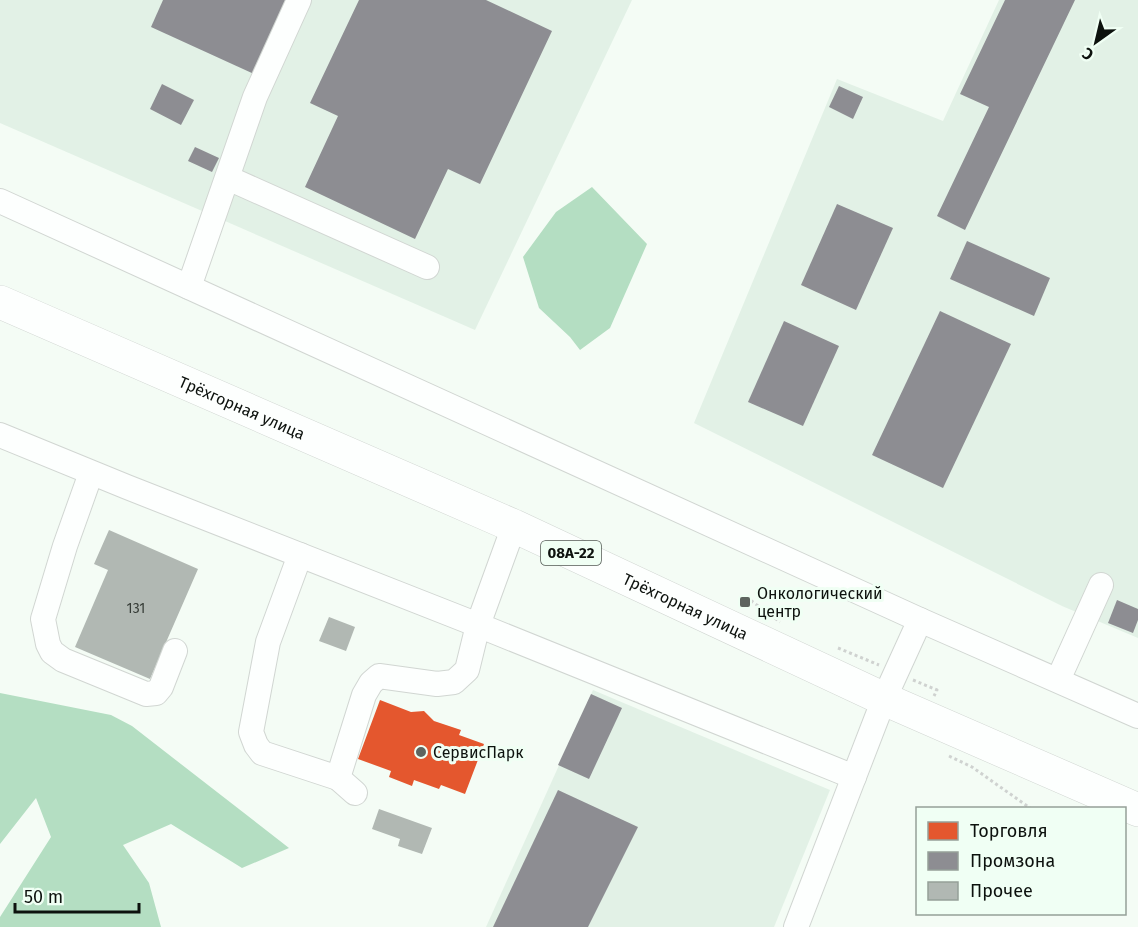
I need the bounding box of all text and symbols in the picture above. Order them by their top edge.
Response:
north arrow [1066,12,1126,72]
text: С [1078,43,1097,64]
street label: Трёхгорная улица [176,372,308,443]
road number: 08А-22 [541,541,601,565]
street label: Трёхгорная улица [620,569,751,643]
place label: Онкологический центр [757,584,883,621]
marker: Онкологический центр [738,595,752,609]
house number: 131 [127,600,145,617]
place label: СервисПарк [433,743,524,762]
marker: СервисПарк [414,745,428,759]
legend [916,807,1126,915]
text: Торговля [970,820,1048,842]
text: Промзона [970,850,1055,872]
scale bar [15,876,140,914]
text: Прочее [970,880,1033,902]
text: 50 m [24,886,63,908]

